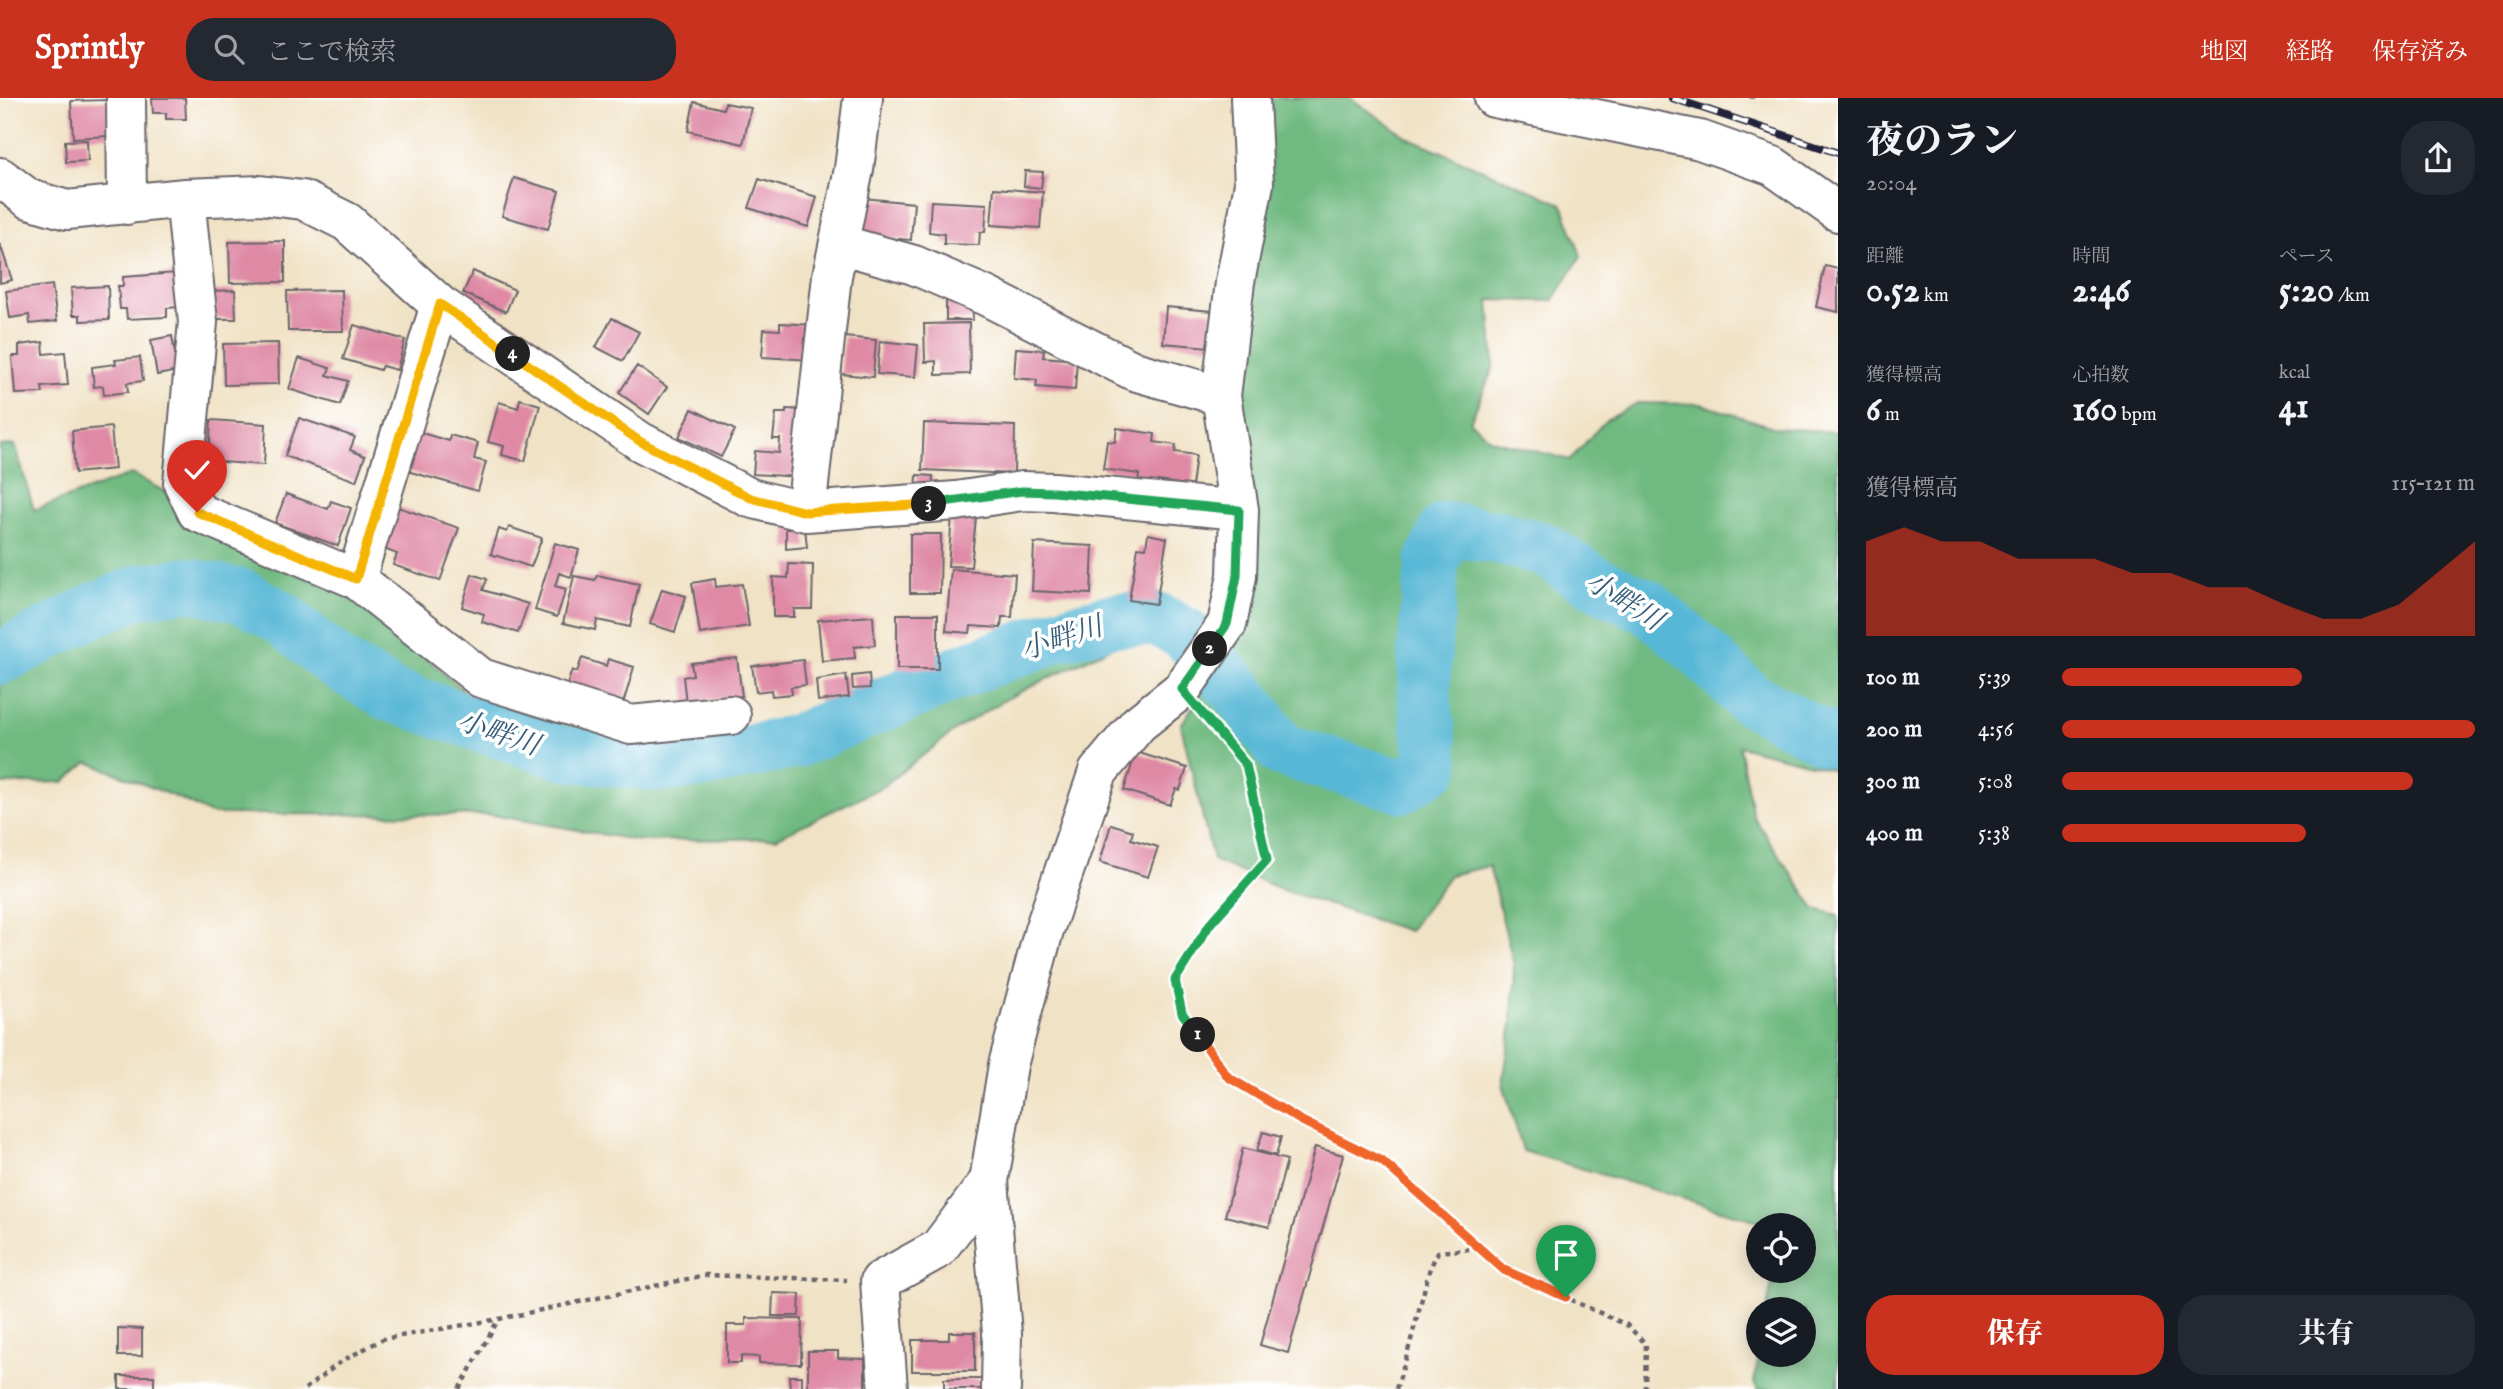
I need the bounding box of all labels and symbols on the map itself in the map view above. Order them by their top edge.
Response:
pin: 4 [496,336,530,372]
pin [167,440,227,512]
pin: 3 [912,486,946,522]
water label: 小畔川 [1579,565,1671,641]
water label: 小畔川 [1016,609,1110,669]
pin: 2 [1192,632,1228,666]
water label: 小畔川 [453,704,546,766]
pin: 1 [1180,1018,1216,1052]
pin [1536,1225,1596,1297]

